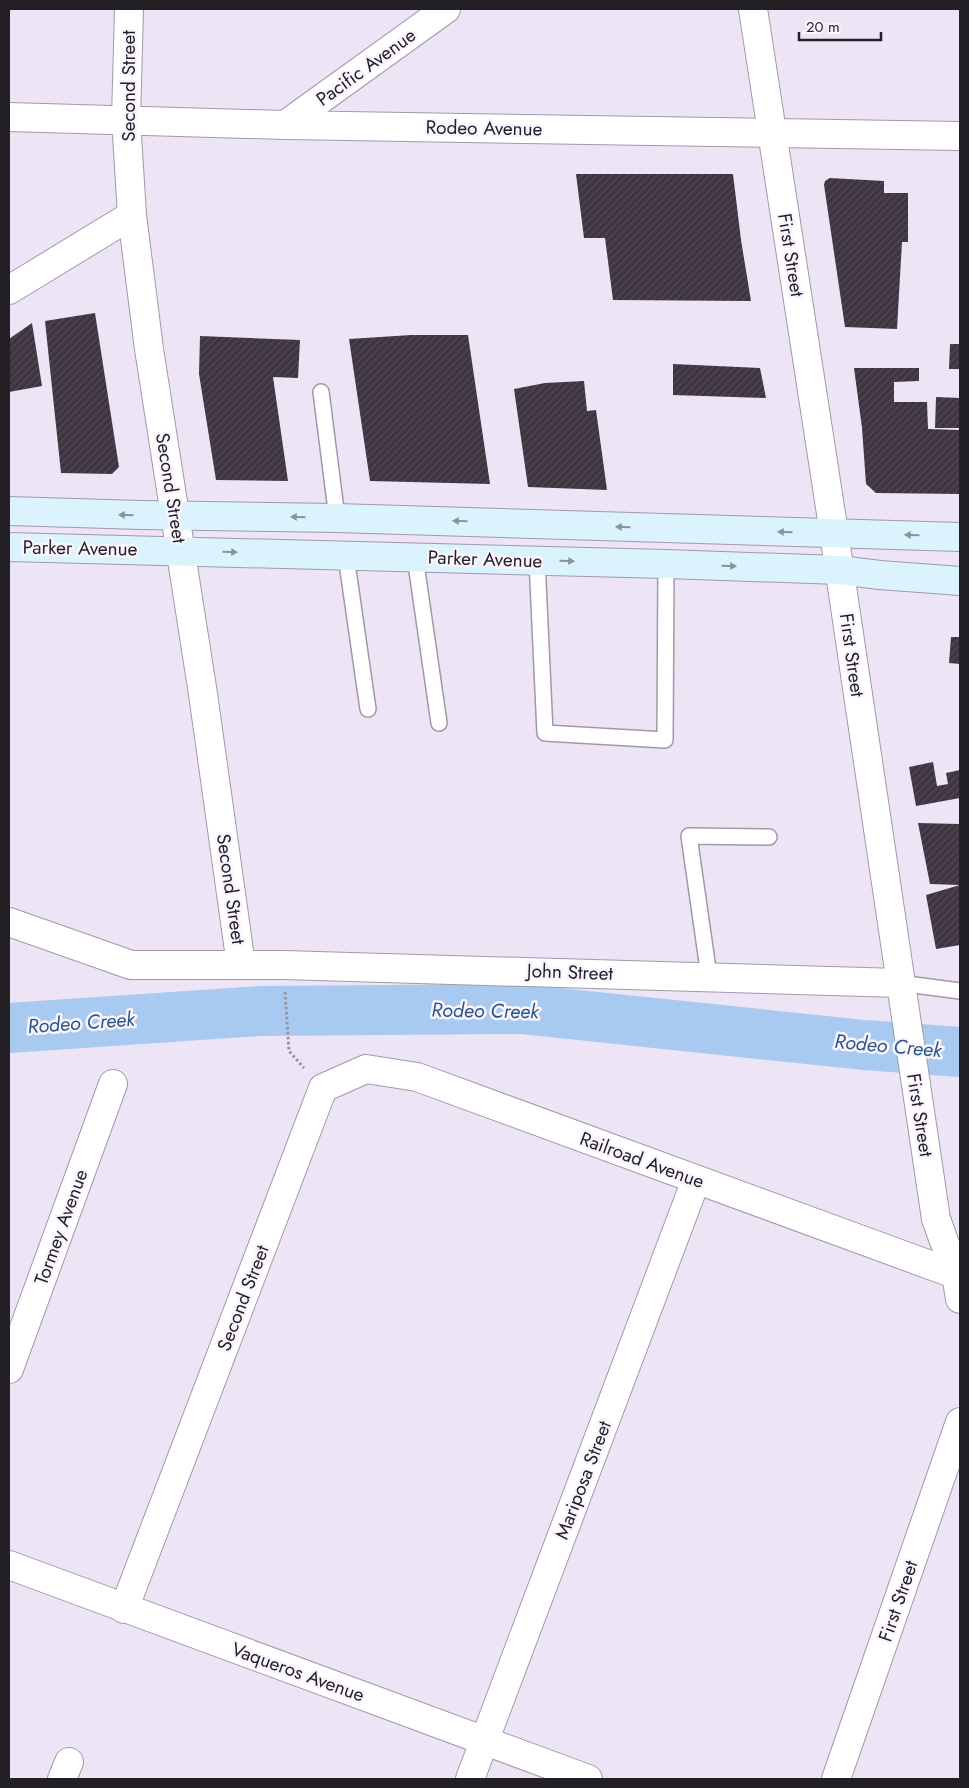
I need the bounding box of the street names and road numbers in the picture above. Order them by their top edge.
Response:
street label: Pacific Avenue [311,21,422,112]
street label: Second Street [115,30,142,142]
street label: Rodeo Avenue [425,113,543,143]
street label: First Street [771,211,811,299]
street label: Second Street [149,431,193,546]
street label: Parker Avenue [22,534,138,563]
street label: Parker Avenue [427,544,543,575]
street label: First Street [833,611,871,699]
street label: Second Street [210,832,252,947]
street label: John Street [524,957,614,987]
street label: First Street [900,1071,940,1159]
street label: Railroad Avenue [576,1125,708,1195]
street label: Tormey Avenue [28,1165,95,1289]
street label: Second Street [210,1241,276,1355]
street label: Mariposa Street [548,1416,618,1543]
street label: First Street [872,1556,925,1645]
street label: Vaqueros Avenue [228,1635,368,1709]

